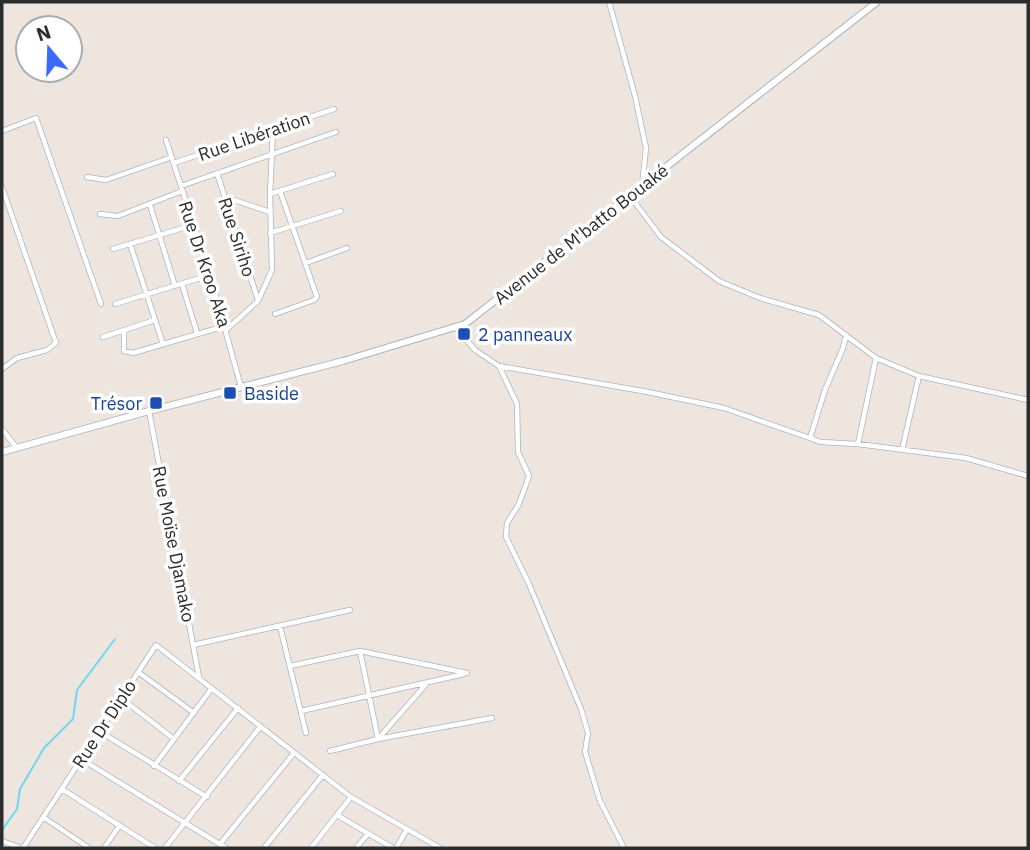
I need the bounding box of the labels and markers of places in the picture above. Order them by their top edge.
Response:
place label: 2 panneaux [478,323,572,346]
marker: 2 panneaux [456,326,472,342]
place label: Baside [244,382,299,405]
marker: Baside [222,385,238,401]
place label: Trésor [91,392,142,415]
marker: Trésor [148,395,164,411]

